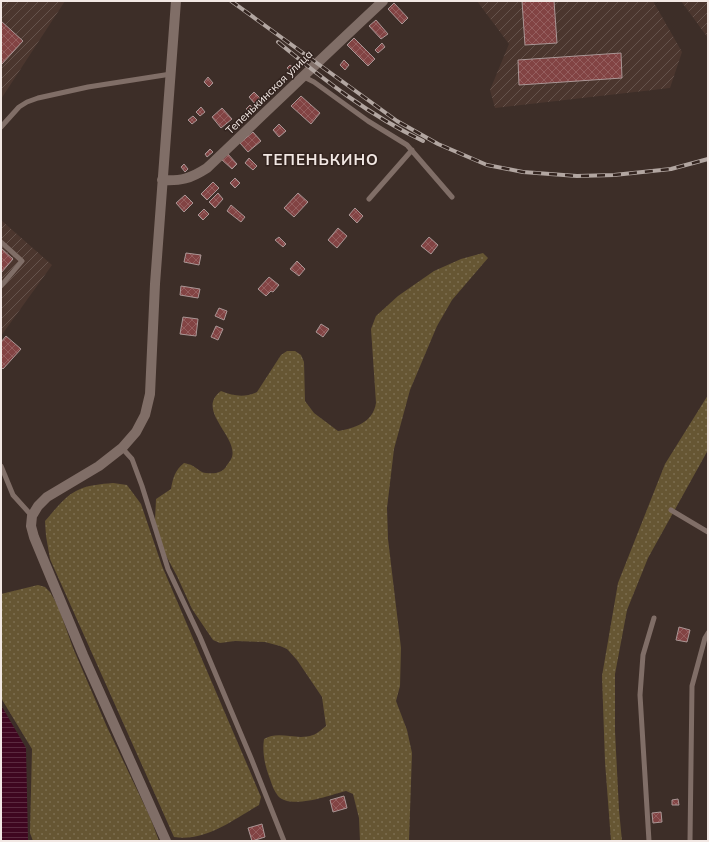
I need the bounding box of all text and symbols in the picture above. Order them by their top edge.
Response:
street label: Тепенькинская улица [223,47,315,137]
district label: ТЕПЕНЬКИНО [263,150,379,169]

